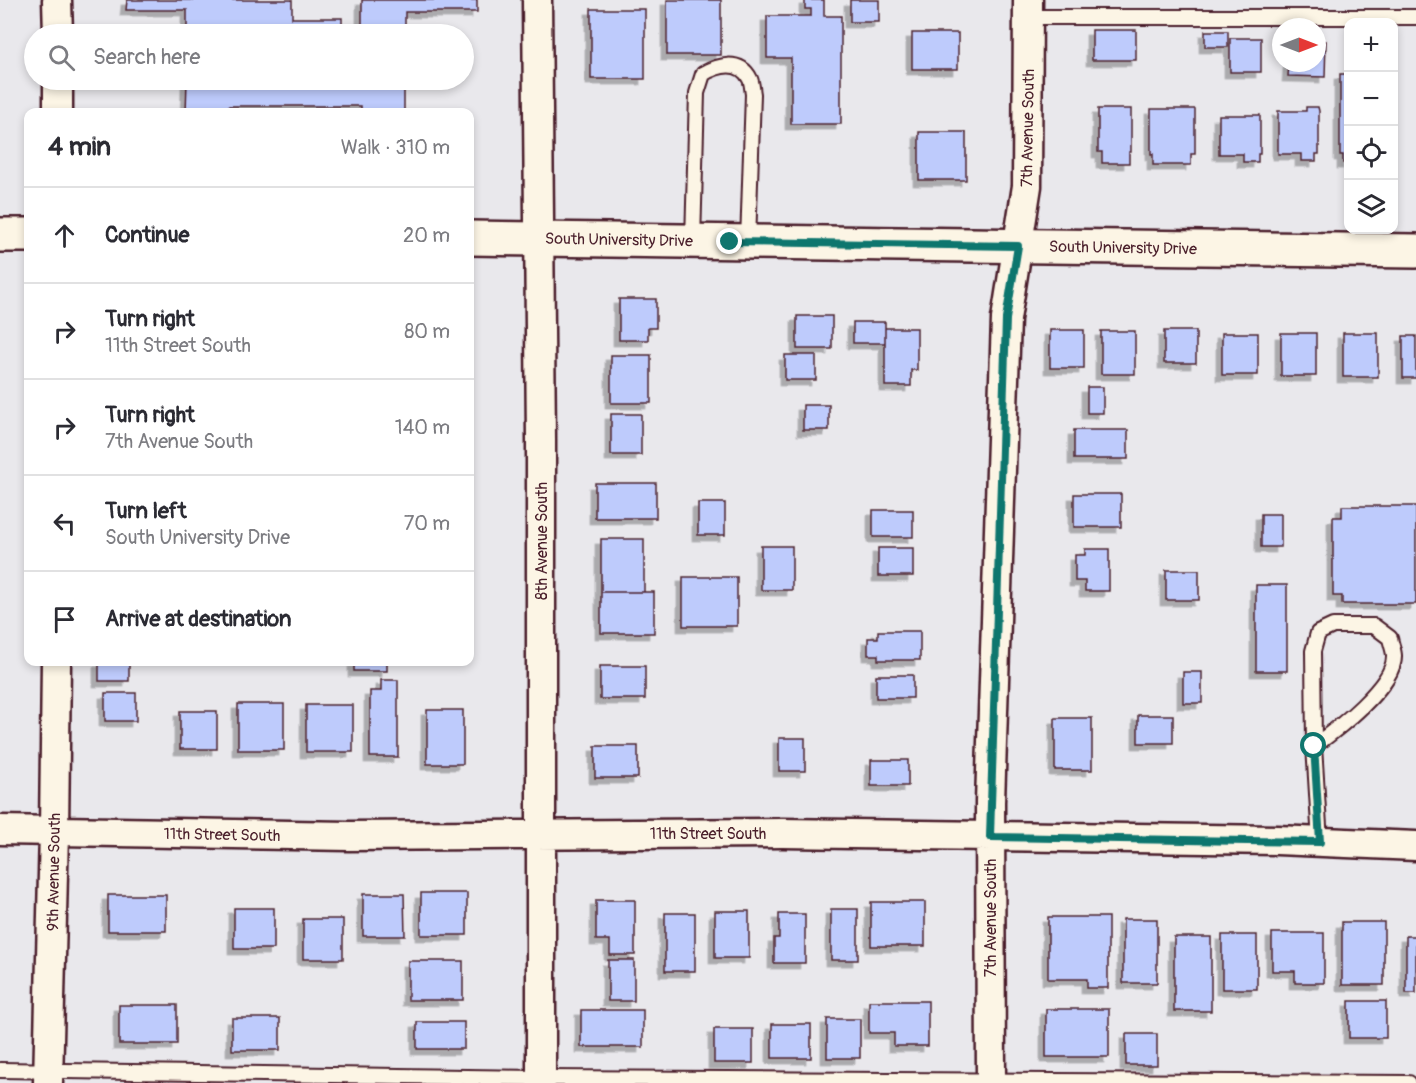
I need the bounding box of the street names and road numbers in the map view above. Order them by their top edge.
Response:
street label: 7th Avenue South [1017,69,1039,187]
street label: South University Drive [545,229,693,251]
street label: South University Drive [1049,237,1197,259]
street label: 8th Avenue South [532,482,552,600]
street label: 9th Avenue South [43,813,65,931]
street label: 11th Street South [163,824,281,846]
street label: 11th Street South [650,824,766,844]
street label: 7th Avenue South [981,859,1001,977]

